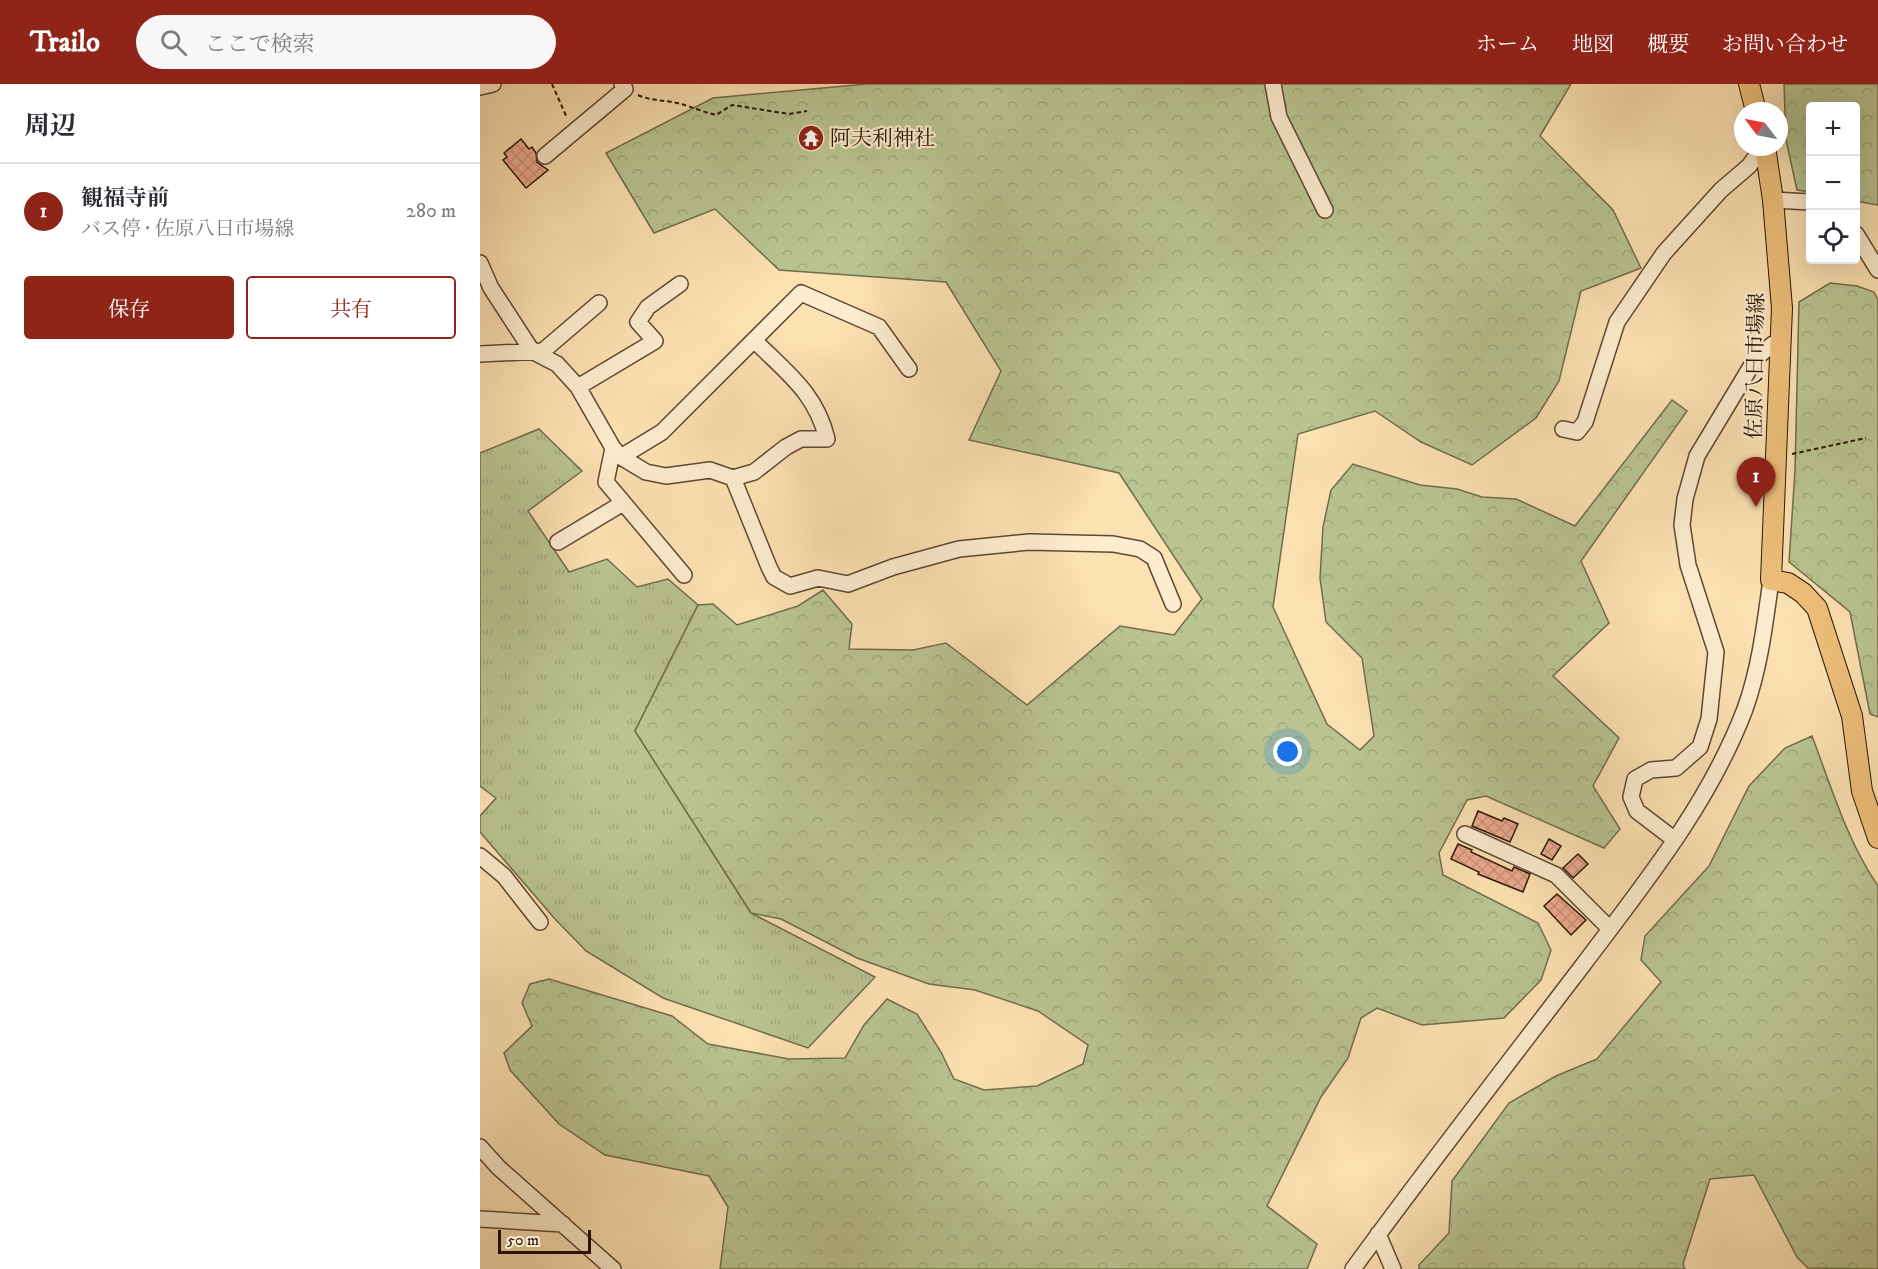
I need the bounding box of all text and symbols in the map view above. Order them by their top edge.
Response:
search box [136,15,556,69]
text: Trailo [30,25,100,60]
icon: search [157,26,190,59]
text: ここで検索 [205,31,315,58]
text: ホーム [1476,32,1539,58]
text: 地図 [1572,32,1614,58]
text: 概要 [1647,32,1689,58]
text: お問い合わせ [1722,32,1848,58]
north arrow [1734,102,1788,156]
map controls [1806,102,1860,264]
button: + [1806,102,1860,156]
text: 周辺 [24,110,76,143]
temple icon: 阿夫利神社 [796,123,826,153]
place label: 阿夫利神社 [830,126,935,152]
button: − [1806,156,1860,210]
text: 観福寺前 [81,185,169,212]
text: 1 [40,199,47,224]
text: 280 m [406,199,456,224]
button: locate [1806,210,1860,264]
text: バス停 · 佐原八日市場線 [81,217,294,242]
button: 保存 [24,276,234,339]
button: 共有 [246,276,456,339]
street label: 佐原八日市場線 [1742,292,1770,440]
pin: 1 [1736,458,1776,507]
your location [1273,737,1302,766]
scale bar [498,1227,591,1254]
text: 50 m [507,1230,539,1250]

